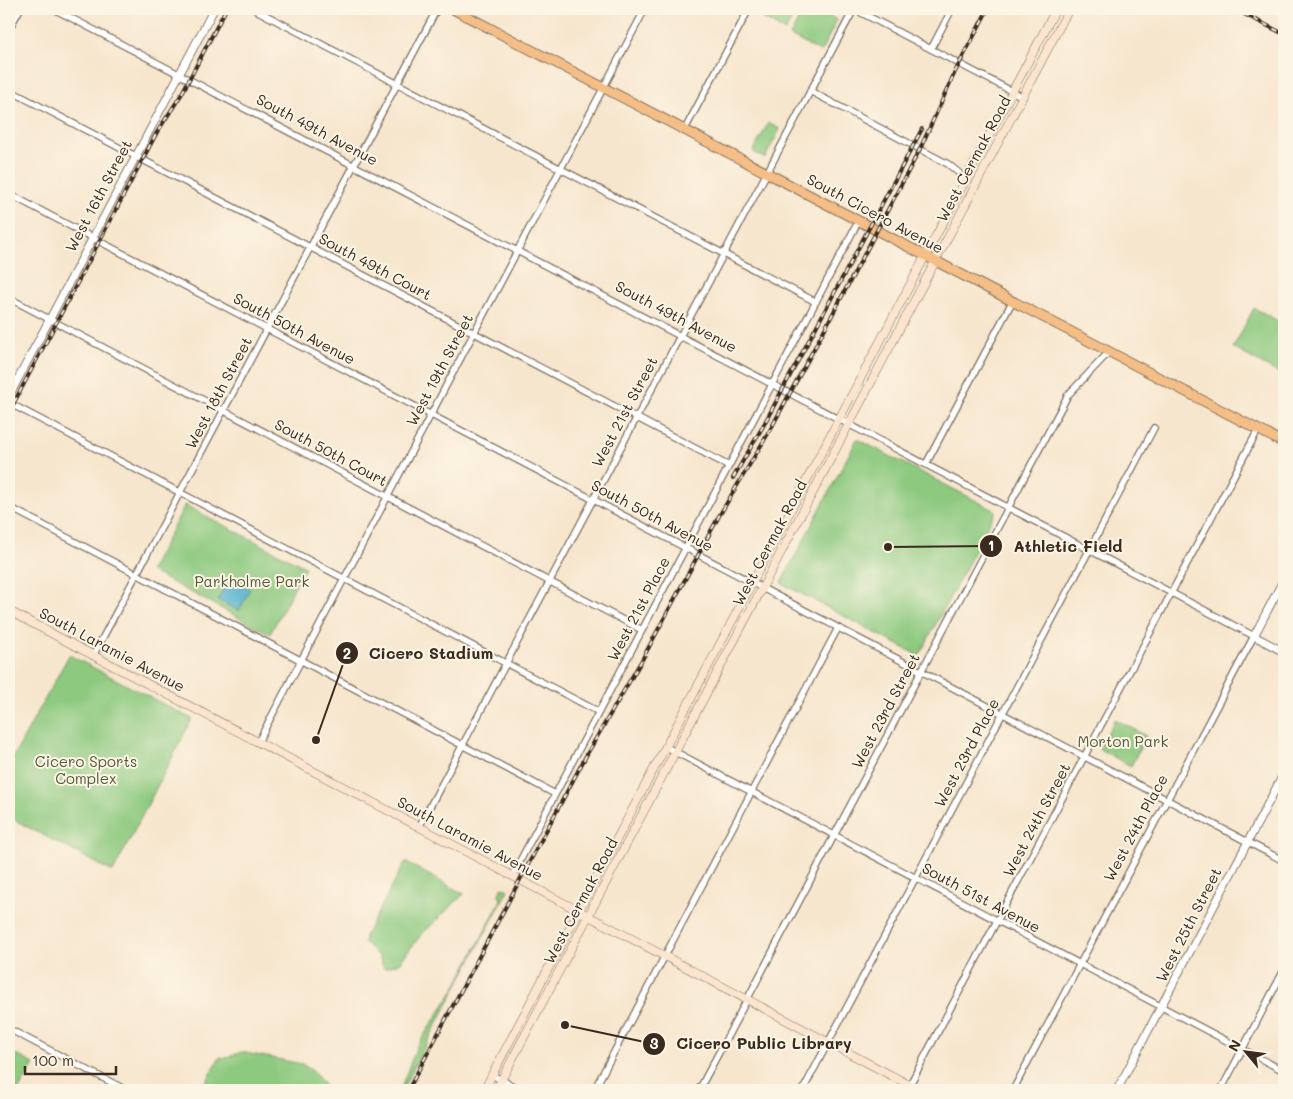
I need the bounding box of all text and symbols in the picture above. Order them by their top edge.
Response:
street label: South 49th Avenue [253,89,382,170]
street label: West Cermak Road [931,92,1015,225]
street label: West 16th Street [60,136,136,255]
street label: South Cicero Avenue [804,169,947,258]
street label: South 49th Court [316,228,435,304]
street label: South 49th Avenue [612,276,741,357]
street label: South 50th Avenue [230,288,359,369]
street label: West 19th Street [401,310,477,429]
street label: West 18th Street [180,333,256,452]
street label: West 21st Street [586,353,662,470]
street label: South 50th Court [271,414,391,490]
street label: South 50th Avenue [588,475,717,556]
street label: West Cermak Road [727,476,811,609]
callout: Athletic Field [978,531,1132,562]
text: 1 [988,535,994,555]
text: Athletic Field [1014,535,1122,556]
street label: West 21st Place [602,553,674,664]
park label: Parkholme Park [194,571,310,591]
street label: South Laramie Avenue [36,602,189,696]
callout: Cicero Stadium [334,638,504,669]
text: Cicero Stadium [369,642,493,663]
text: 2 [343,643,351,663]
street label: West 23rd Street [846,649,924,772]
street label: West 23rd Place [929,695,1003,810]
park label: Morton Park [1078,731,1169,751]
park label: Cicero Sports Complex [35,751,137,788]
street label: West 24th Street [998,759,1075,880]
street label: West 24th Place [1098,771,1172,885]
street label: South Laramie Avenue [394,791,547,885]
street label: West Cermak Road [538,834,622,967]
street label: South 51st Avenue [919,857,1044,937]
street label: West 25th Street [1151,864,1226,985]
north arrow [1220,1026,1270,1076]
callout: Cicero Public Library [641,1028,862,1059]
text: Cicero Public Library [676,1032,852,1053]
text: 3 [649,1033,659,1053]
text: N [1223,1036,1245,1055]
scale bar [25,1044,116,1076]
text: 100 m [32,1050,74,1070]

